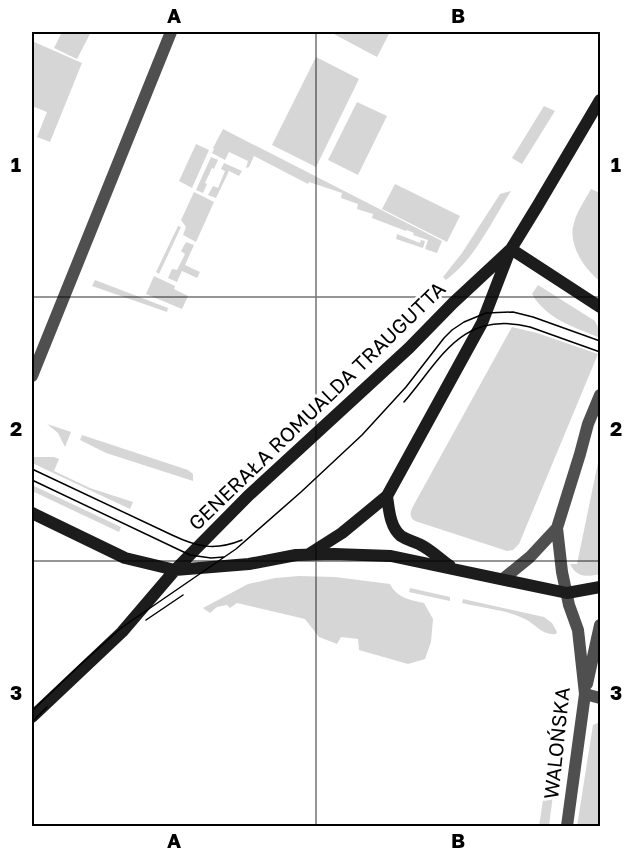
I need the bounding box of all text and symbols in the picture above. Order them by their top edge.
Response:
text: A [167,3,181,27]
text: B [451,3,465,27]
text: 1 [11,152,21,176]
text: 1 [611,152,621,176]
street label: GENERAŁA ROMUALDA TRAUGUTTA [183,276,450,535]
text: 2 [10,416,22,440]
text: 2 [610,416,622,440]
text: 3 [10,680,22,704]
text: 3 [610,680,622,704]
street label: WALOŃSKA [538,686,574,800]
text: A [167,828,181,852]
text: B [451,828,465,852]

